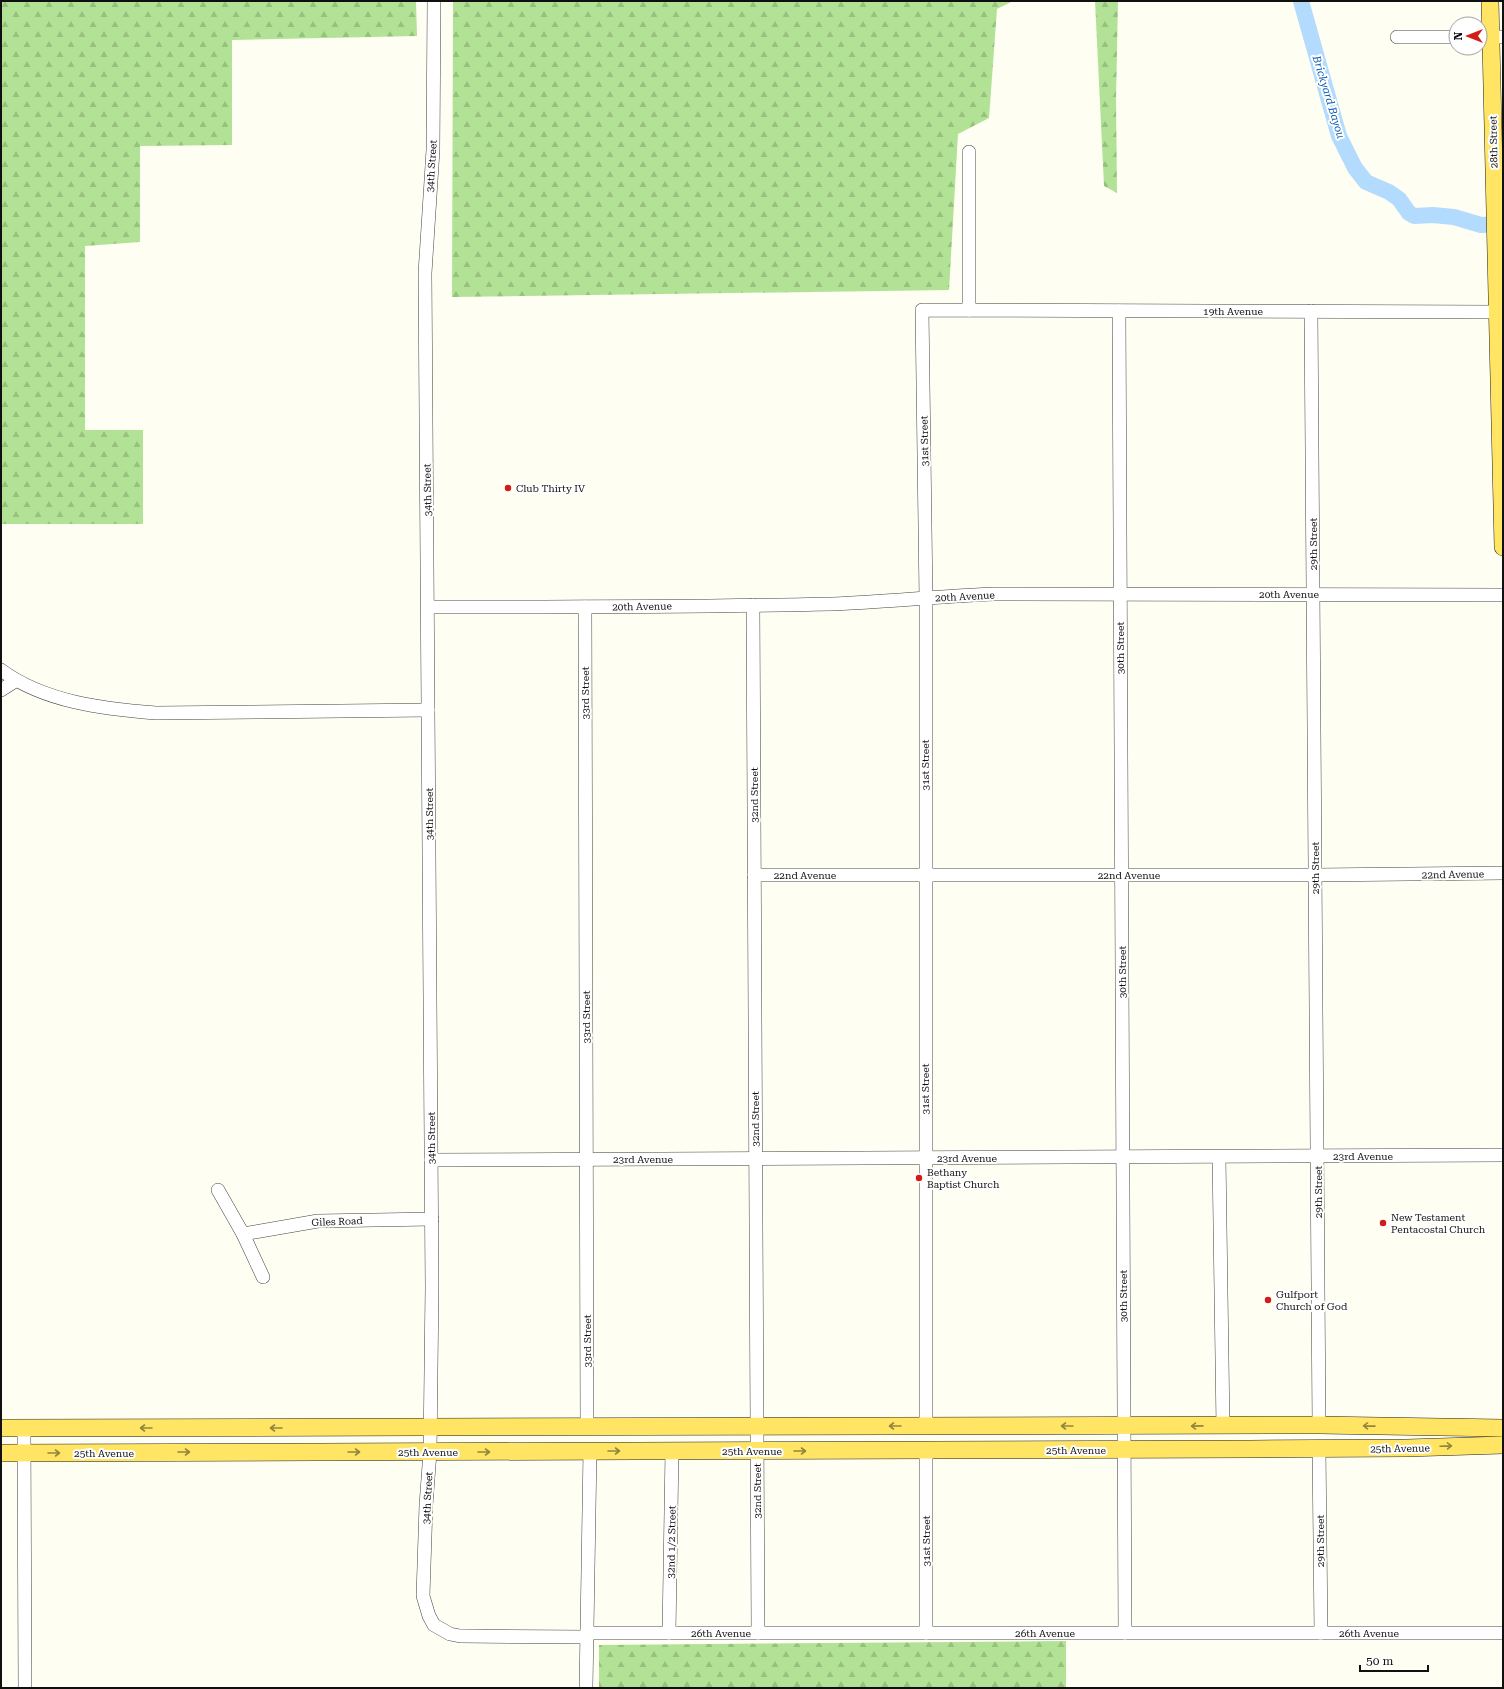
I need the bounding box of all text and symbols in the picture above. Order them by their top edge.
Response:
north arrow [1448,16,1488,56]
text: N [1452,31,1465,40]
water label: Brickyard Bayou [1309,53,1347,140]
street label: 28th Street [1488,115,1499,168]
street label: 34th Street [424,139,439,193]
street label: 19th Avenue [1203,306,1263,317]
street label: 31st Street [919,415,930,467]
street label: 34th Street [422,463,433,516]
marker: Club Thirty IV [503,483,513,493]
place label: Club Thirty IV [516,483,585,494]
street label: 29th Street [1308,517,1319,570]
street label: 20th Avenue [935,589,996,604]
street label: 20th Avenue [1259,589,1319,600]
street label: 20th Avenue [612,600,672,613]
street label: 30th Street [1115,621,1126,674]
street label: 33rd Street [580,666,591,719]
street label: 31st Street [920,739,931,790]
street label: 32nd Street [749,767,760,823]
street label: 34th Street [424,787,435,840]
street label: 29th Street [1310,841,1321,894]
street label: 22nd Avenue [1422,868,1485,881]
street label: 22nd Avenue [774,870,837,881]
street label: 22nd Avenue [1098,870,1161,881]
street label: 30th Street [1117,945,1128,998]
street label: 33rd Street [581,990,592,1043]
street label: 31st Street [920,1063,931,1114]
street label: 32nd Street [750,1091,761,1147]
street label: 34th Street [426,1111,437,1164]
street label: 23rd Avenue [1333,1151,1394,1162]
street label: 23rd Avenue [937,1153,998,1164]
street label: 23rd Avenue [613,1154,674,1165]
street label: 29th Street [1313,1165,1324,1218]
place label: Bethany Baptist Church [927,1167,1000,1190]
marker: Bethany Baptist Church [914,1173,924,1183]
place label: New Testament Pentacostal Church [1391,1212,1486,1235]
street label: Giles Road [311,1215,363,1228]
marker: New Testament Pentacostal Church [1378,1218,1388,1228]
street label: 30th Street [1118,1269,1129,1322]
place label: Gulfport Church of God [1276,1289,1348,1312]
marker: Gulfport Church of God [1263,1295,1273,1305]
street label: 33rd Street [582,1314,593,1367]
one-way arrow [889,1422,902,1430]
one-way arrow [1061,1422,1074,1430]
one-way arrow [1191,1422,1204,1430]
one-way arrow [1363,1422,1376,1430]
one-way arrow [140,1424,153,1432]
one-way arrow [270,1424,283,1432]
street label: 25th Avenue [1370,1442,1430,1455]
one-way arrow [1439,1443,1452,1450]
street label: 25th Avenue [1046,1445,1106,1456]
street label: 25th Avenue [722,1446,782,1457]
street label: 25th Avenue [398,1447,458,1458]
one-way arrow [607,1447,620,1455]
one-way arrow [793,1447,806,1455]
street label: 25th Avenue [74,1448,134,1459]
one-way arrow [347,1448,360,1456]
one-way arrow [477,1448,490,1456]
one-way arrow [47,1449,60,1457]
one-way arrow [177,1449,190,1456]
street label: 32nd Street [752,1463,763,1519]
street label: 34th Street [421,1471,434,1525]
street label: 32nd 1/2 Street [665,1505,678,1579]
street label: 29th Street [1315,1514,1326,1567]
street label: 31st Street [921,1515,932,1566]
street label: 26th Avenue [691,1628,751,1639]
street label: 26th Avenue [1015,1628,1075,1639]
street label: 26th Avenue [1339,1628,1399,1639]
scale bar [1360,1647,1428,1673]
text: 50 m [1366,1654,1393,1668]

